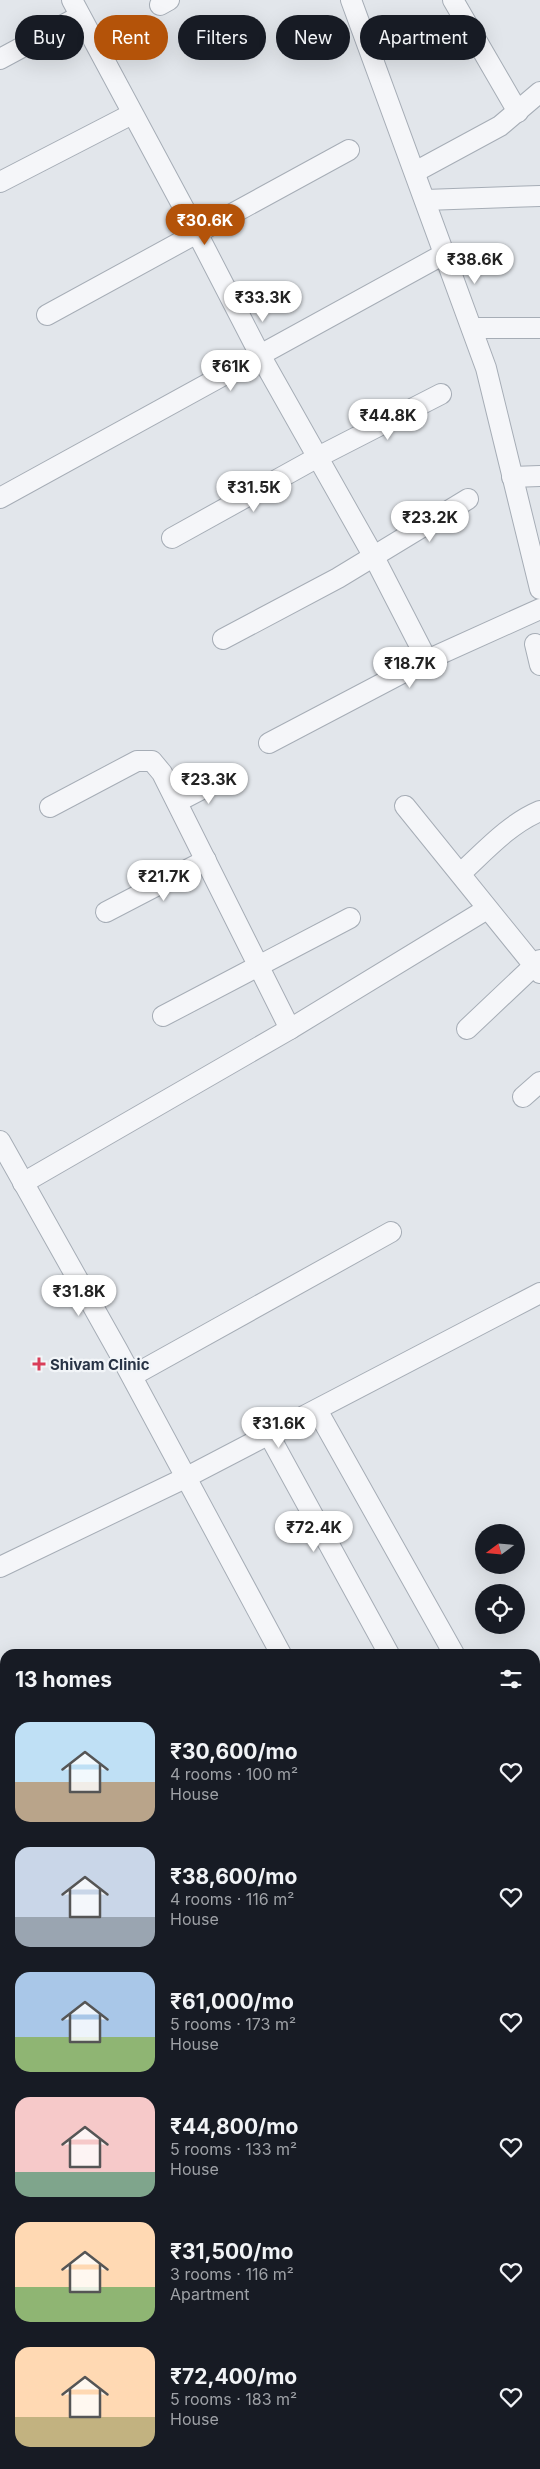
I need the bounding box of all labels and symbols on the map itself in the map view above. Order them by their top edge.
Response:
pin: ₹30.6K [164,204,246,246]
pin: ₹38.6K [434,242,516,285]
pin: ₹33.3K [222,280,304,323]
pin: ₹61K [201,350,261,392]
pin: ₹44.8K [347,398,429,441]
pin: ₹31.5K [213,470,295,513]
pin: ₹23.2K [389,500,471,543]
pin: ₹18.7K [369,646,451,689]
pin: ₹23.3K [168,762,250,805]
pin: ₹21.7K [123,860,205,902]
pin: ₹31.8K [38,1274,120,1317]
place label: Shivam Clinic [50,1355,150,1374]
marker: Shivam Clinic [32,1357,46,1371]
pin: ₹31.6K [238,1406,320,1449]
pin: ₹72.4K [273,1510,355,1553]
north arrow [475,1524,525,1574]

